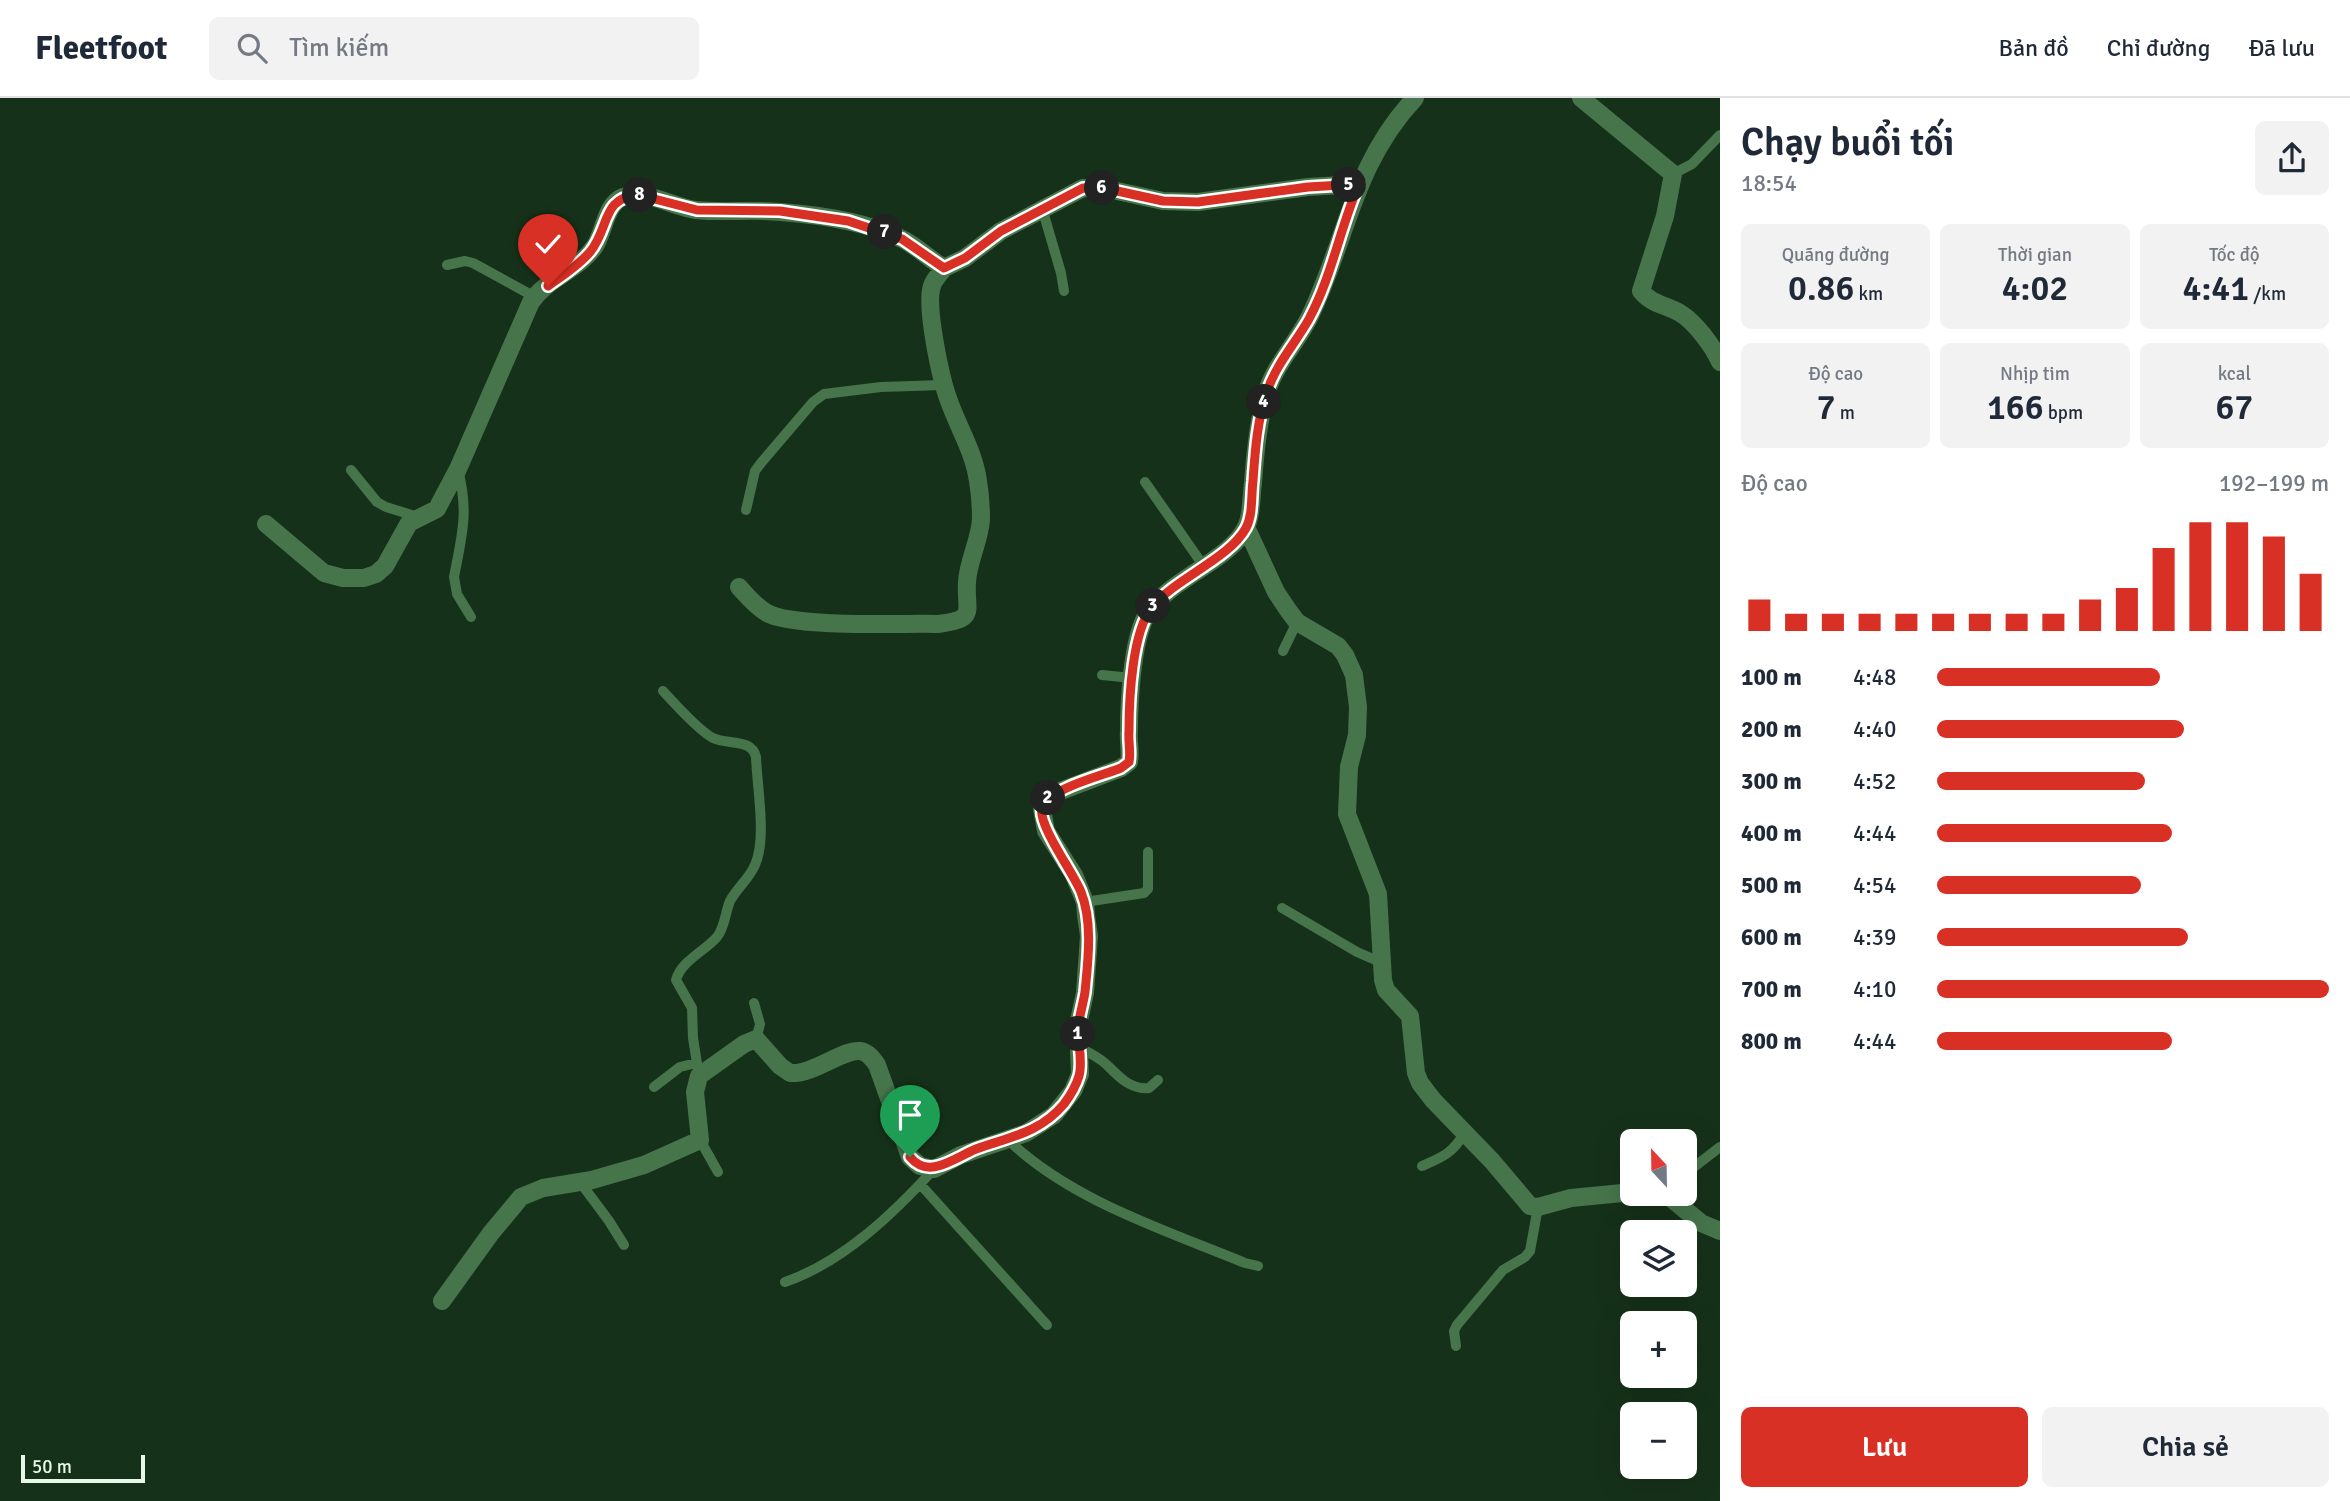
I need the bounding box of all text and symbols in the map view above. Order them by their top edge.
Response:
search box [209,17,699,80]
text: Fleetfoot [35,28,167,69]
icon: search [233,29,271,67]
text: Tìm kiếm [289,32,389,64]
text: Bản đồ [1998,33,2069,63]
text: Chỉ đường [2107,33,2210,63]
text: Đã lưu [2248,33,2315,63]
text: Chạy buổi tối [1741,119,1954,166]
button: share [2255,121,2329,195]
pin: 5 [1332,168,1366,202]
text: 18:54 [1741,169,1797,198]
pin: 6 [1084,170,1120,206]
text: 5 [1343,172,1354,196]
text: 6 [1096,175,1107,199]
pin: 8 [622,178,658,212]
text: 8 [634,182,645,206]
pin [518,214,578,286]
pin: 7 [868,214,903,250]
text: 7 [879,219,890,243]
icon: check [529,225,567,263]
text: Quãng đường [1782,243,1890,267]
text: Thời gian [1998,243,2072,267]
text: Tốc độ [2209,243,2260,267]
text: 0.86 [1788,267,1854,310]
text: 4:02 [2002,267,2068,310]
text: 4:41 [2183,267,2249,310]
text: km [1854,282,1883,306]
text: /km [2249,282,2286,306]
text: Độ cao [1808,362,1863,386]
text: Nhịp tim [2000,362,2070,386]
text: kcal [2218,362,2251,386]
pin: 4 [1246,384,1282,420]
text: 7 [1817,386,1835,429]
text: 166 [1987,386,2044,429]
text: 67 [2215,386,2253,429]
text: 4 [1258,389,1269,413]
text: m [1835,401,1855,425]
text: bpm [2044,401,2083,425]
text: Độ cao [1741,469,1808,498]
text: 192–199 m [2219,469,2329,498]
pin: 3 [1136,588,1170,624]
text: 3 [1147,593,1158,617]
text: 100 m [1741,663,1802,692]
text: 4:48 [1853,663,1896,692]
text: 200 m [1741,715,1802,744]
text: 4:40 [1853,715,1896,744]
text: 300 m [1741,767,1802,796]
text: 4:52 [1853,767,1896,796]
pin: 2 [1030,780,1066,816]
text: 2 [1042,785,1053,809]
text: 400 m [1741,819,1802,848]
text: 4:44 [1853,819,1896,848]
text: 500 m [1741,871,1802,900]
text: 4:54 [1853,871,1896,900]
text: 600 m [1741,923,1802,952]
text: 4:39 [1853,923,1896,952]
text: 700 m [1741,975,1802,1004]
text: 4:10 [1853,975,1896,1004]
pin: 1 [1060,1016,1096,1052]
text: 1 [1072,1021,1083,1045]
text: 800 m [1741,1027,1802,1056]
text: 4:44 [1853,1027,1896,1056]
pin [880,1085,940,1157]
icon: arrive [891,1096,929,1134]
north arrow [1620,1129,1698,1206]
map controls [1620,1129,1697,1479]
button: layers [1620,1220,1697,1297]
button: + [1620,1311,1697,1388]
button: − [1620,1402,1697,1479]
button: Lưu [1741,1407,2028,1487]
button: Chia sẻ [2042,1407,2329,1487]
scale bar [21,1452,145,1484]
text: 50 m [32,1455,72,1479]

